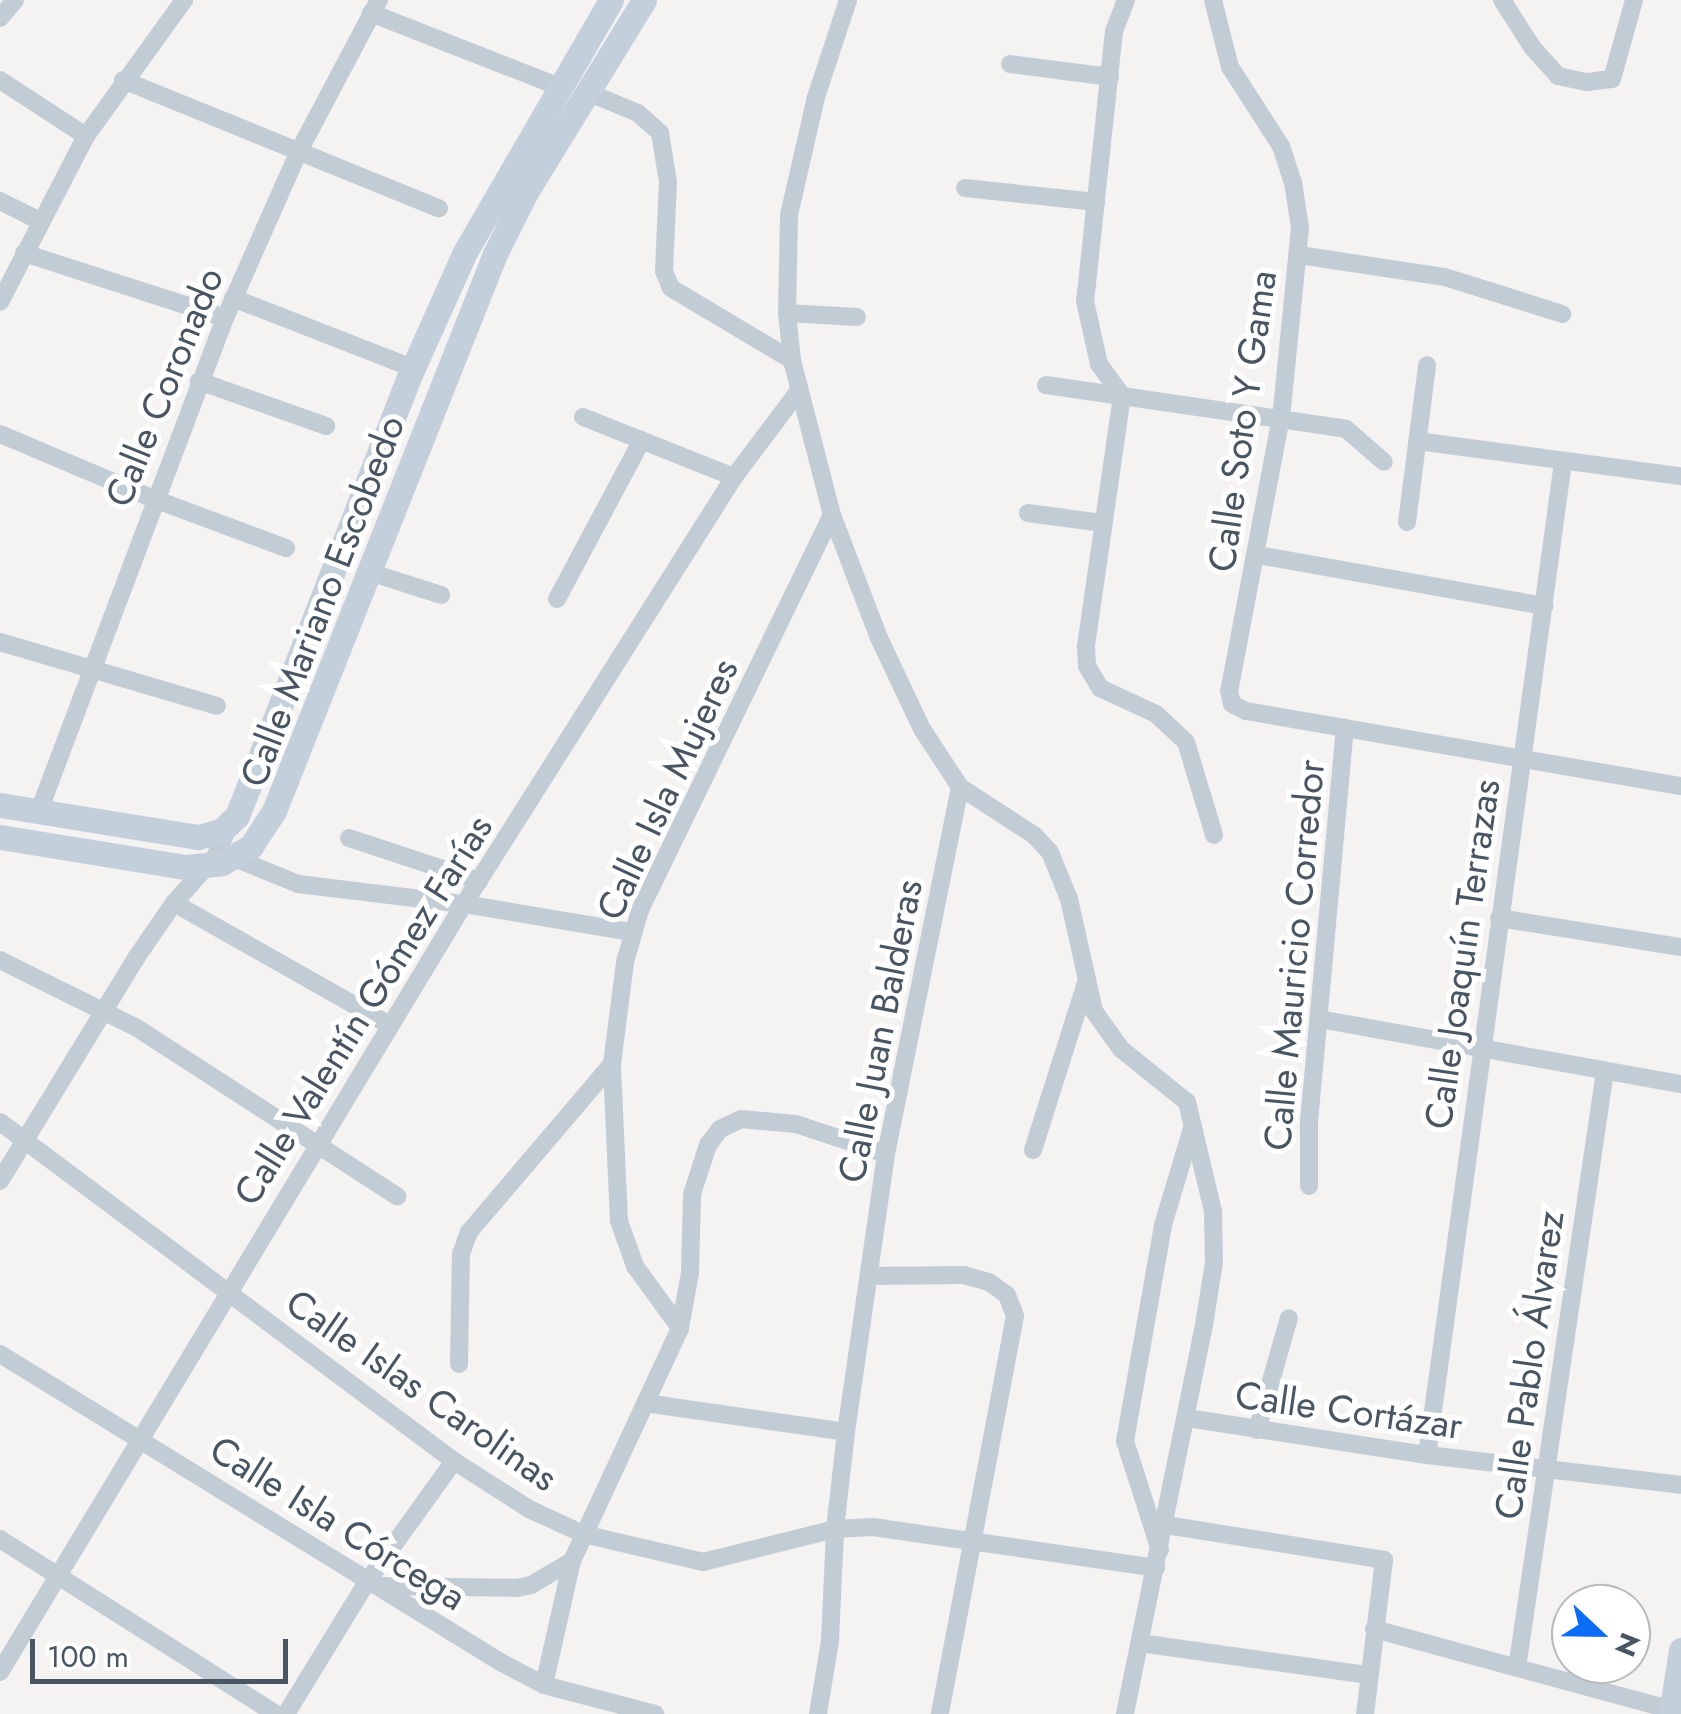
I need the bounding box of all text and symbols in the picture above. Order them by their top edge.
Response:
street label: Calle Coronado [95,261,233,513]
street label: Calle Soto Y Gama [1198,267,1286,575]
street label: Calle Mariano Escobedo [230,409,414,793]
street label: Calle Isla Mujeres [587,651,747,927]
street label: Calle Mauricio Corredor [1254,758,1334,1152]
street label: Calle Joaquín Terrazas [1415,776,1509,1132]
street label: Calle Valentín Gómez Farías [224,807,502,1213]
street label: Calle Juan Balderas [828,876,932,1186]
street label: Calle Pablo Álvarez [1485,1208,1573,1522]
street label: Calle Islas Carolinas [278,1279,566,1501]
street label: Calle Cortázar [1232,1371,1466,1449]
street label: Calle Isla Córcega [202,1426,474,1620]
north arrow [1551,1584,1651,1684]
scale bar [35,1619,292,1681]
text: N [1604,1627,1651,1663]
text: 100 m [47,1635,129,1678]

